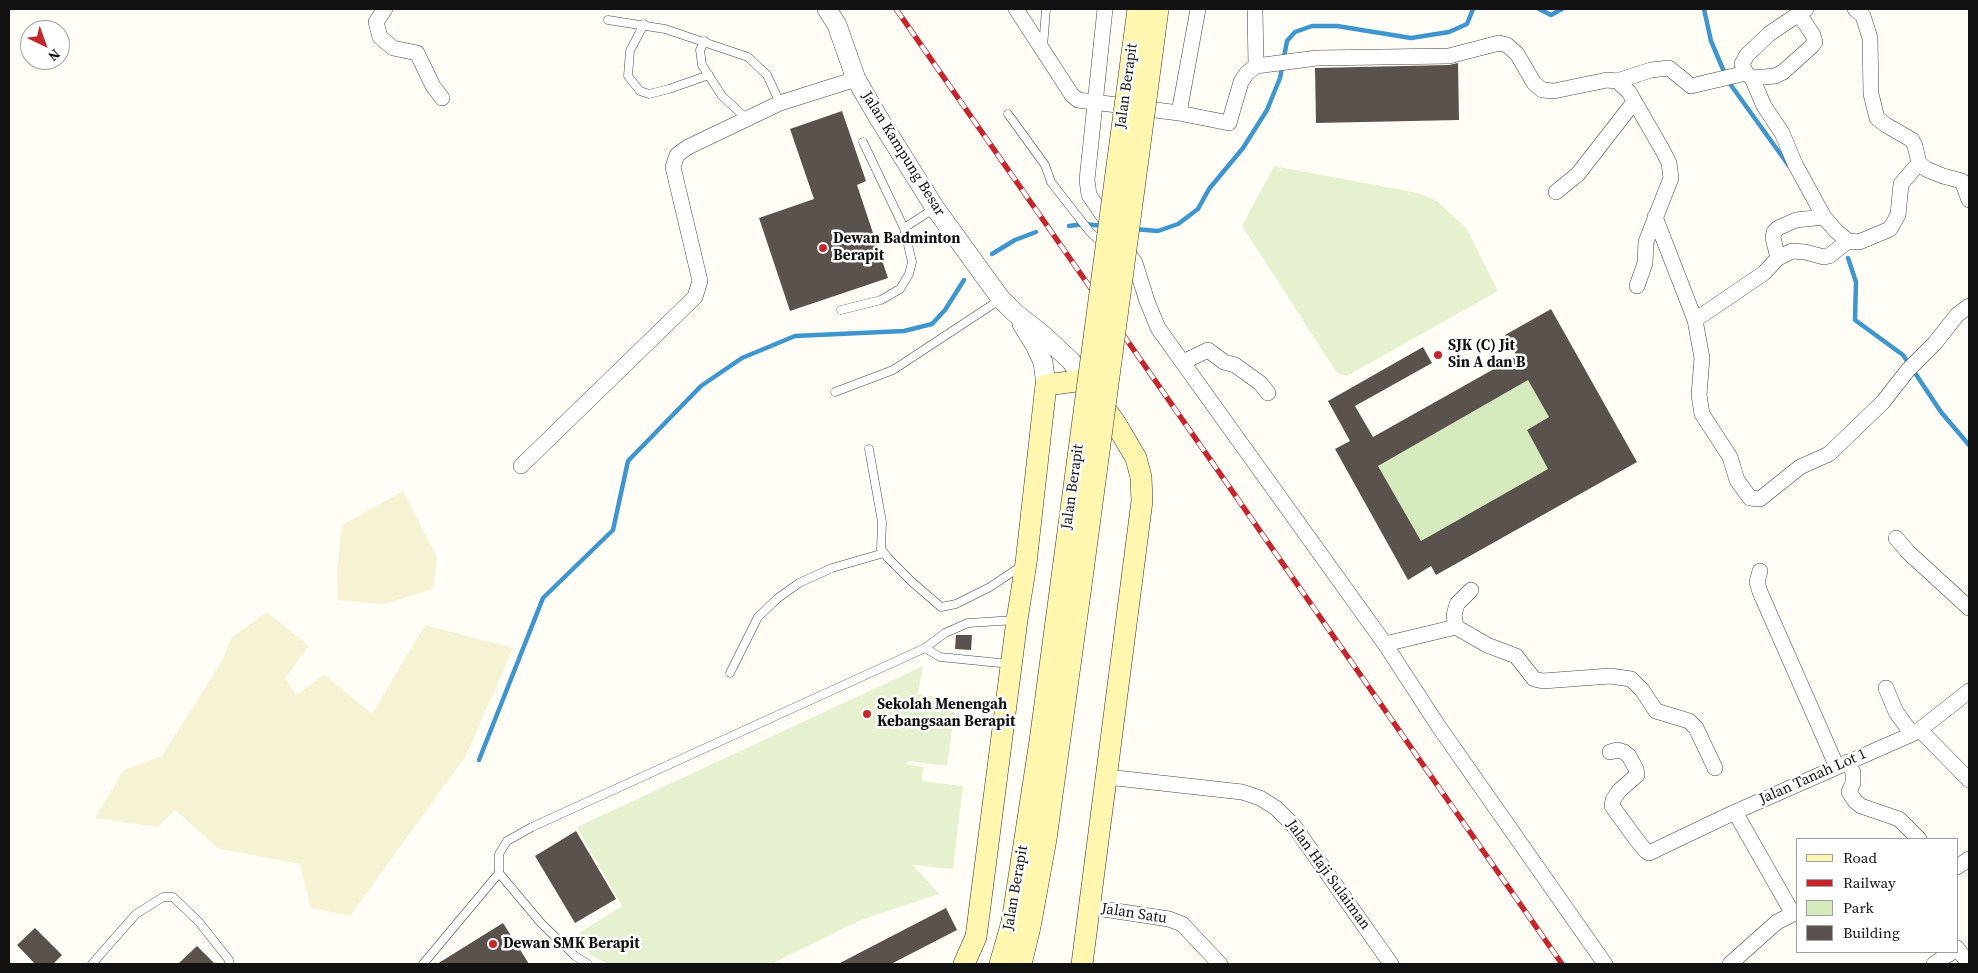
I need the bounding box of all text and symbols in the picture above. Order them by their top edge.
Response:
north arrow [20,20,70,70]
street label: Jalan Berapit [1112,42,1142,130]
text: N [44,45,65,66]
street label: Jalan Kampung Besar [857,89,949,219]
place label: Dewan Badminton Berapit [833,230,960,265]
marker: Dewan Badminton Berapit [817,242,829,254]
place label: SJK (C) Jit Sin A dan B [1448,337,1526,372]
marker: SJK (C) Jit Sin A dan B [1432,349,1444,361]
street label: Jalan Berapit [1058,443,1088,531]
place label: Sekolah Menengah Kebangsaan Berapit [877,696,1015,731]
marker: Sekolah Menengah Kebangsaan Berapit [861,708,873,720]
street label: Jalan Tanah Lot 1 [1757,745,1869,809]
street label: Jalan Haji Sulaiman [1282,817,1374,933]
legend [1796,838,1958,953]
street label: Jalan Berapit [1000,844,1032,932]
text: Road [1843,847,1877,868]
text: Railway [1843,872,1896,893]
text: Park [1843,897,1874,918]
street label: Jalan Satu [1100,900,1168,928]
text: Building [1843,922,1900,943]
place label: Dewan SMK Berapit [503,935,640,953]
marker: Dewan SMK Berapit [487,938,499,950]

